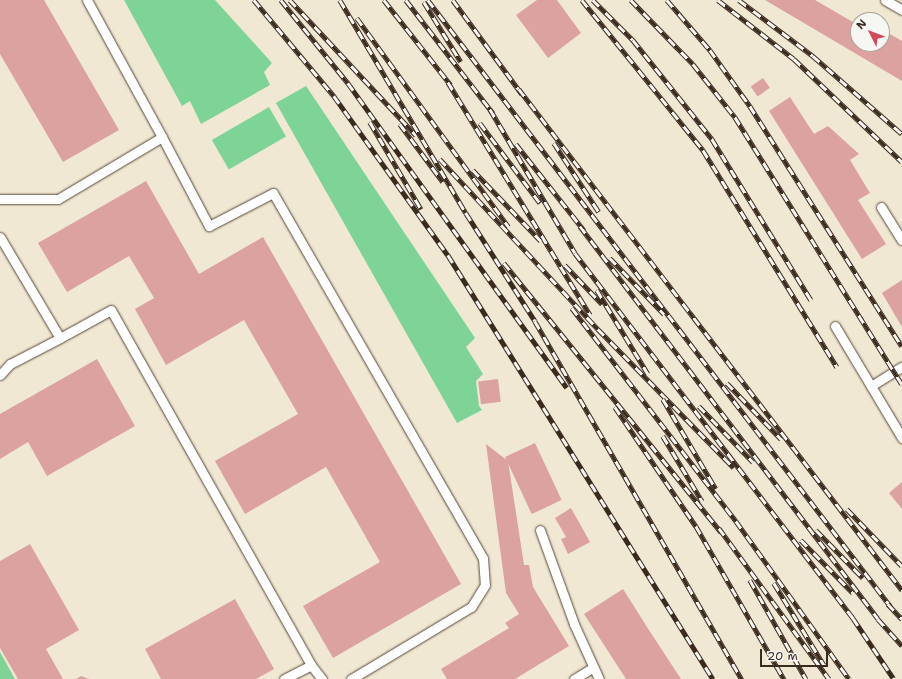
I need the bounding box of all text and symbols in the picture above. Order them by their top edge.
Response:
north arrow [850,12,890,52]
text: N [853,16,870,33]
scale bar [762,641,830,667]
text: 20 m [767,648,798,664]

